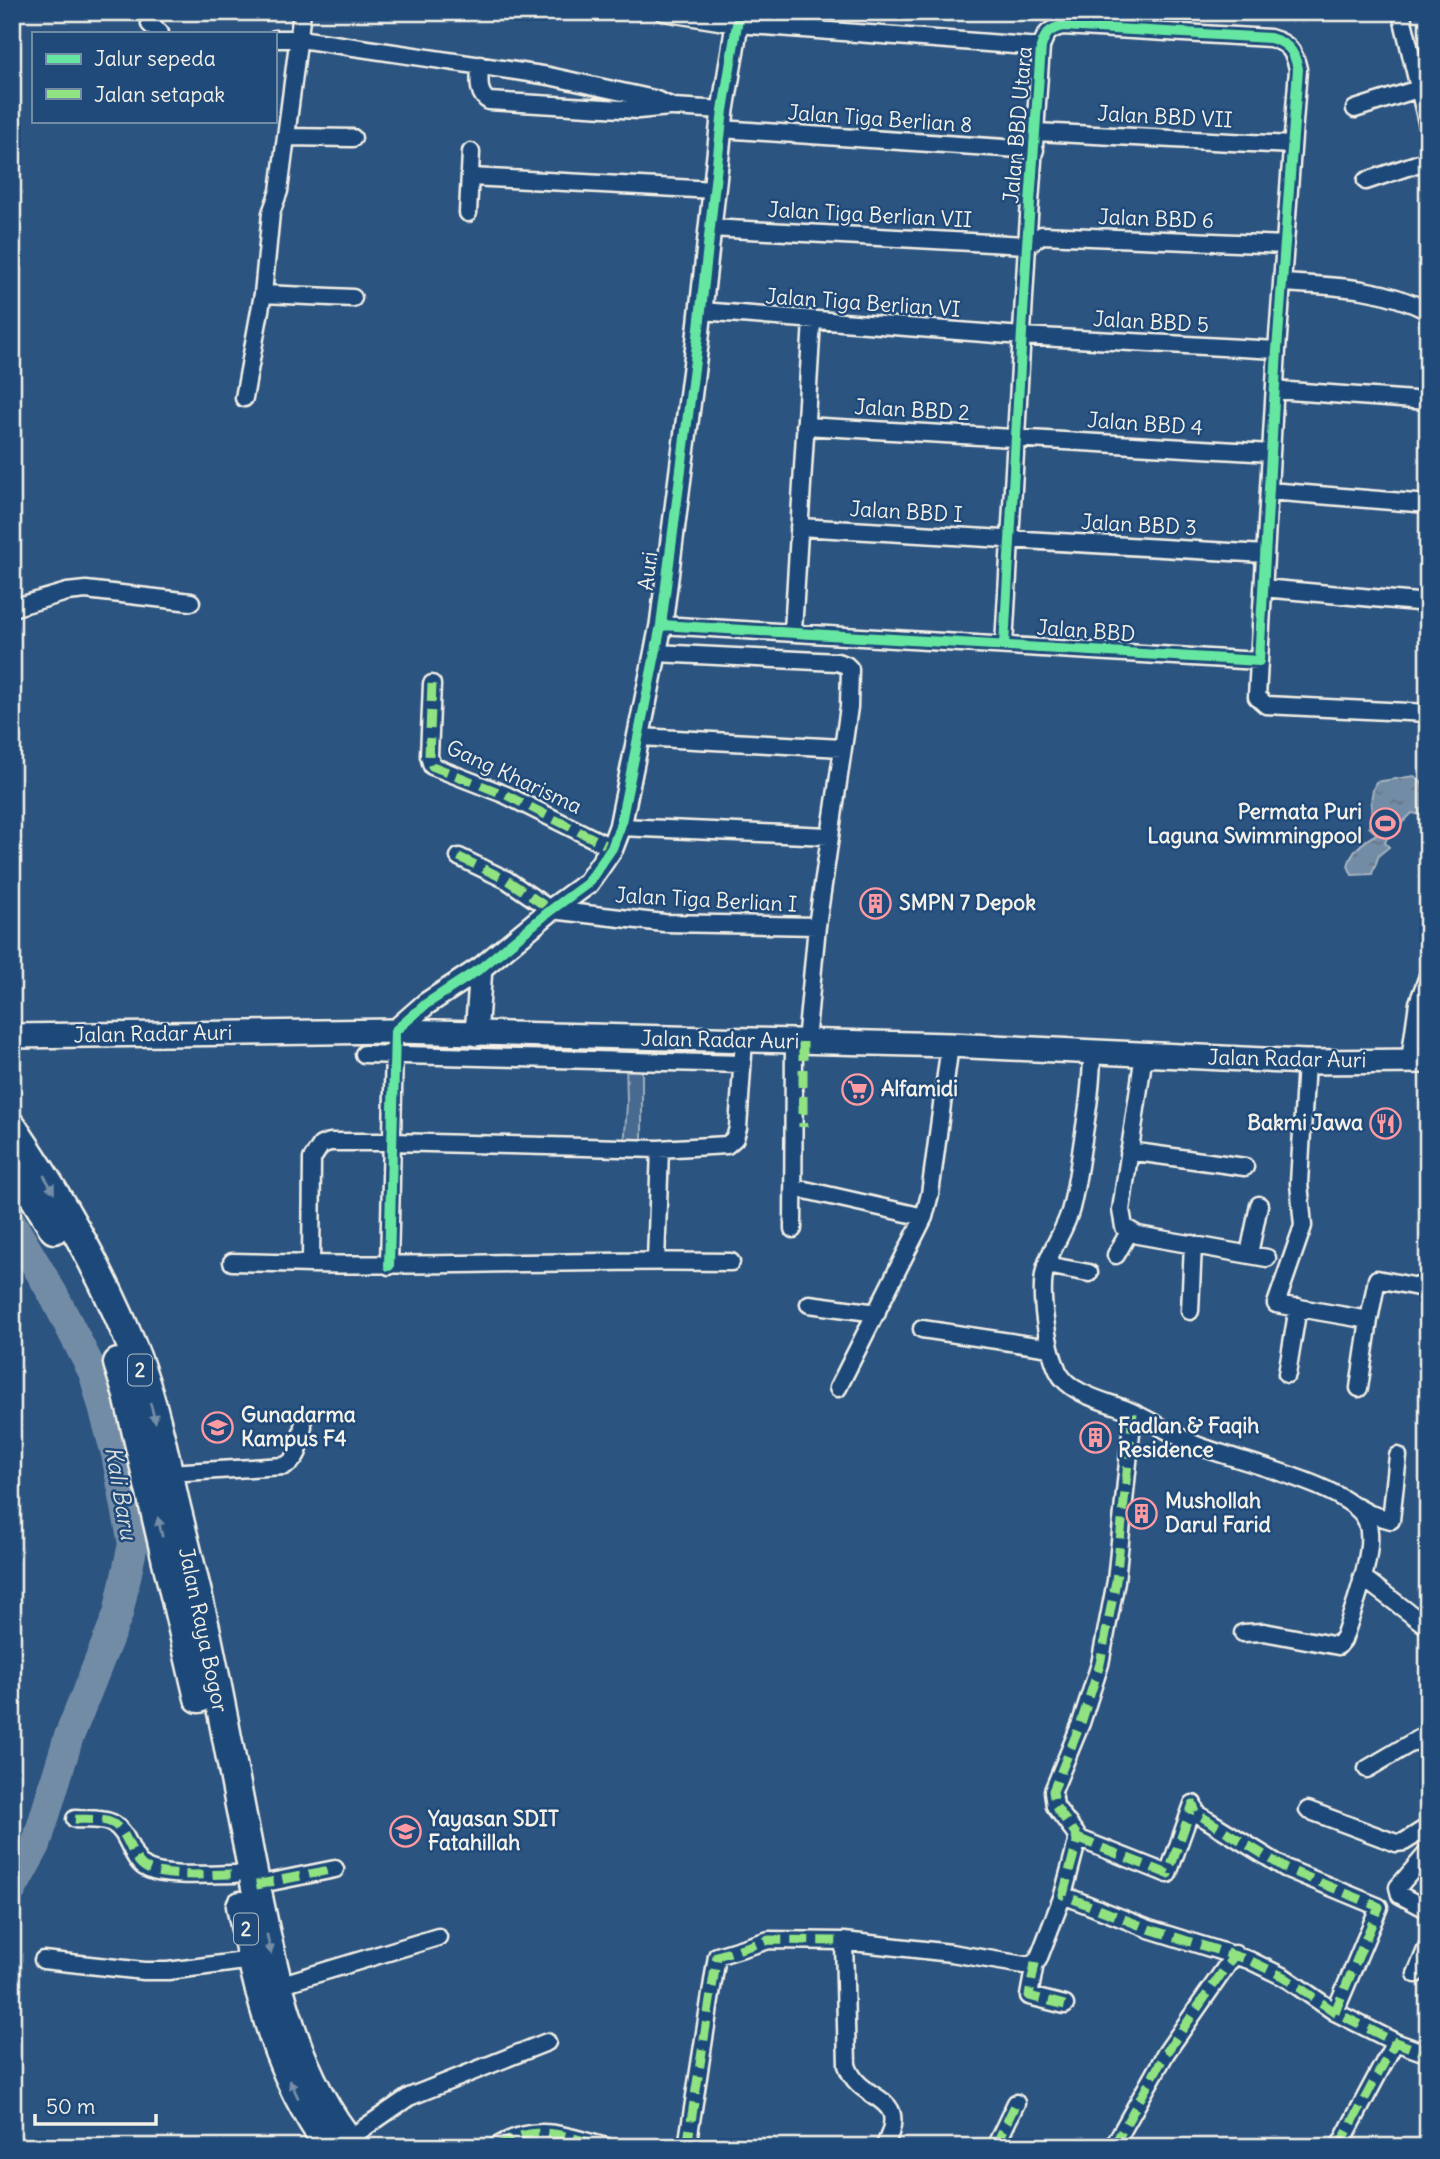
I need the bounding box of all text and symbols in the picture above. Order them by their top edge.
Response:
legend [32,32,276,122]
text: Jalur sepeda [94,45,216,72]
street label: Jalan BBD Utara [997,45,1038,205]
text: Jalan setapak [94,81,225,108]
street label: Jalan Tiga Berlian 8 [787,99,973,138]
street label: Jalan BBD VII [1097,99,1233,134]
street label: Jalan Tiga Berlian VII [767,196,973,233]
street label: Jalan BBD 6 [1098,203,1214,234]
street label: Jalan Tiga Berlian VI [765,282,961,323]
street label: Jalan BBD 5 [1092,305,1210,338]
street label: Jalan BBD 2 [854,393,970,426]
street label: Jalan BBD 4 [1086,406,1204,441]
street label: Jalan BBD I [849,495,963,528]
street label: Jalan BBD 3 [1081,508,1198,541]
street label: Auri [632,550,663,592]
street label: Jalan BBD [1036,614,1136,647]
street label: Gang Kharisma [442,733,586,820]
place label: Permata Puri Laguna Swimmingpool [1147,798,1362,849]
sports icon: Permata Puri Laguna Swimmingpool [1368,807,1402,841]
street label: Jalan Tiga Berlian I [614,881,798,918]
building icon: SMPN 7 Depok [859,886,893,920]
place label: SMPN 7 Depok [899,889,1036,916]
street label: Jalan Radar Auri [73,1019,232,1048]
street label: Jalan Radar Auri [641,1025,800,1054]
street label: Jalan Radar Auri [1208,1044,1367,1073]
supermarket icon: Alfamidi [841,1072,875,1106]
place label: Alfamidi [881,1075,958,1102]
restaurant icon: Bakmi Jawa [1369,1106,1403,1140]
place label: Bakmi Jawa [1247,1109,1363,1136]
one-way arrow [43,1174,56,1194]
road number: 2 [128,1354,152,1386]
place label: Gunadarma Kampus F4 [241,1401,356,1452]
one-way arrow [149,1402,159,1423]
school or university icon: Gunadarma Kampus F4 [201,1410,235,1444]
place label: Fadlan & Faqih Residence [1118,1412,1259,1463]
building icon: Fadlan & Faqih Residence [1078,1421,1112,1455]
water label: Kali Baru [99,1444,144,1543]
place label: Mushollah Darul Farid [1165,1487,1272,1538]
building icon: Mushollah Darul Farid [1125,1496,1159,1530]
one-way arrow [154,1516,165,1538]
street label: Jalan Raya Bogor [173,1545,234,1715]
place label: Yayasan SDIT Fatahillah [427,1805,559,1856]
school or university icon: Yayasan SDIT Fatahillah [388,1814,422,1848]
road number: 2 [234,1913,258,1944]
one-way arrow [264,1933,275,1955]
one-way arrow [288,2079,300,2099]
scale bar [35,2082,156,2126]
text: 50 m [46,2093,95,2120]

